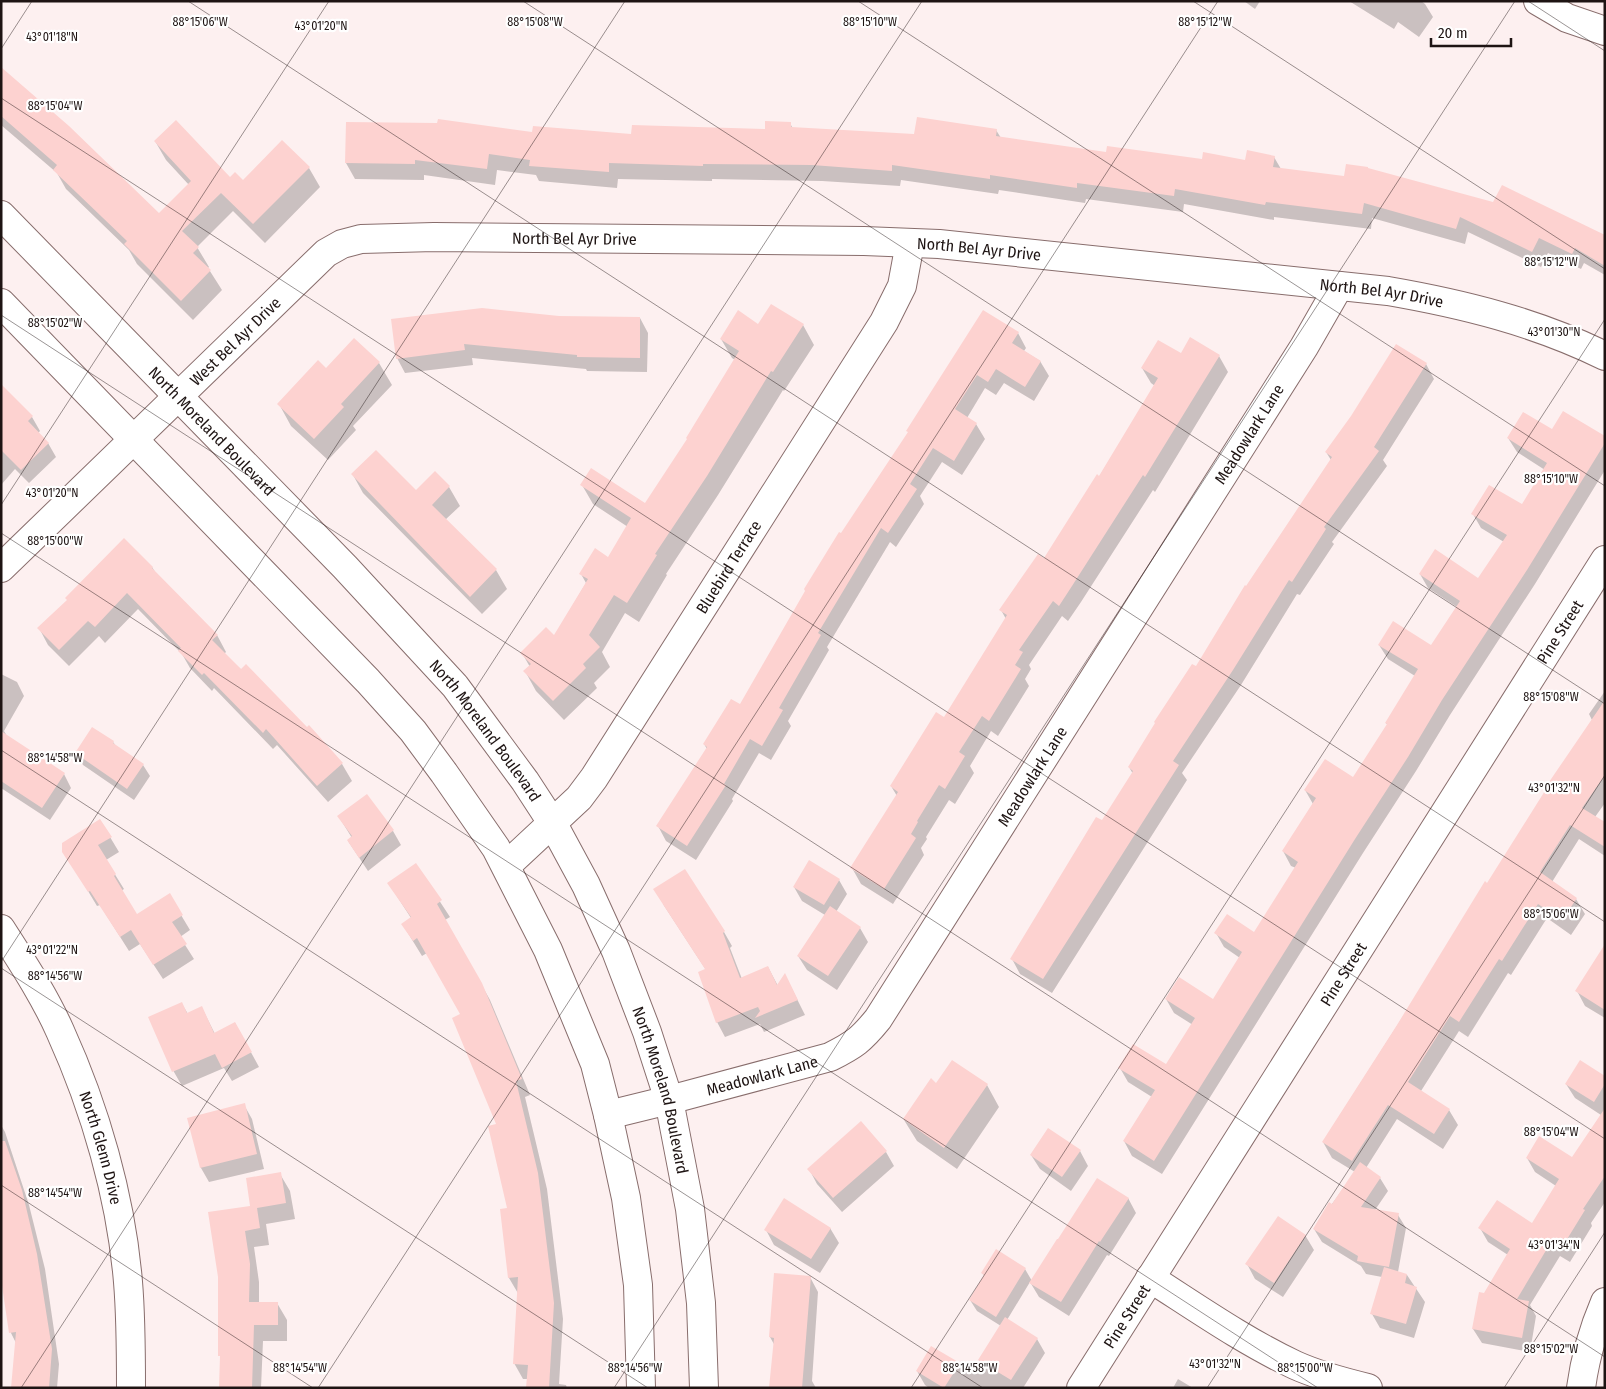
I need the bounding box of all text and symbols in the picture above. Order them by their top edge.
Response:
text: 88°15'06"W [172,15,228,29]
text: 88°15'08"W [507,15,563,29]
text: 88°15'10"W [843,15,897,29]
text: 88°15'12"W [1178,15,1232,29]
scale bar [1431,15,1511,47]
text: 43°01'20"N [295,19,347,33]
text: 20 m [1438,24,1468,42]
text: 43°01'18"N [26,30,78,44]
text: 88°15'04"W [28,99,82,113]
street label: North Bel Ayr Drive [512,228,637,248]
street label: North Bel Ayr Drive [917,234,1042,264]
text: 88°15'12"W [1524,255,1578,269]
street label: North Bel Ayr Drive [1319,274,1445,311]
street label: West Bel Ayr Drive [186,293,285,389]
text: 88°15'02"W [28,316,82,330]
text: 43°01'30"N [1527,325,1581,339]
street label: North Moreland Boulevard [145,363,279,499]
street label: Meadowlark Lane [1210,381,1288,487]
text: 88°15'10"W [1524,472,1578,486]
text: 43°01'20"N [26,486,78,500]
street label: Bluebird Terrace [692,517,765,617]
text: 88°15'00"W [27,534,83,548]
street label: Pine Street [1532,596,1587,667]
street label: North Moreland Boulevard [426,656,545,805]
text: 88°15'08"W [1523,690,1579,704]
street label: Meadowlark Lane [993,723,1071,830]
text: 88°14'58"W [28,751,82,765]
text: 43°01'32"N [1528,781,1580,795]
text: 88°15'06"W [1523,907,1579,921]
street label: Pine Street [1316,938,1371,1009]
text: 43°01'22"N [26,943,78,957]
text: 88°14'56"W [28,969,82,983]
street label: North Moreland Boulevard [629,1004,692,1175]
street label: Meadowlark Lane [704,1051,820,1099]
street label: North Glenn Drive [76,1089,126,1206]
text: 88°15'04"W [1524,1125,1578,1139]
text: 88°14'54"W [28,1186,82,1200]
text: 43°01'34"N [1528,1238,1580,1252]
street label: Pine Street [1099,1280,1154,1352]
text: 88°15'02"W [1524,1342,1578,1356]
text: 43°01'32"N [1189,1357,1241,1371]
text: 88°14'54"W [273,1361,327,1375]
text: 88°14'56"W [608,1361,662,1375]
text: 88°14'58"W [943,1361,997,1375]
text: 88°15'00"W [1277,1361,1333,1375]

